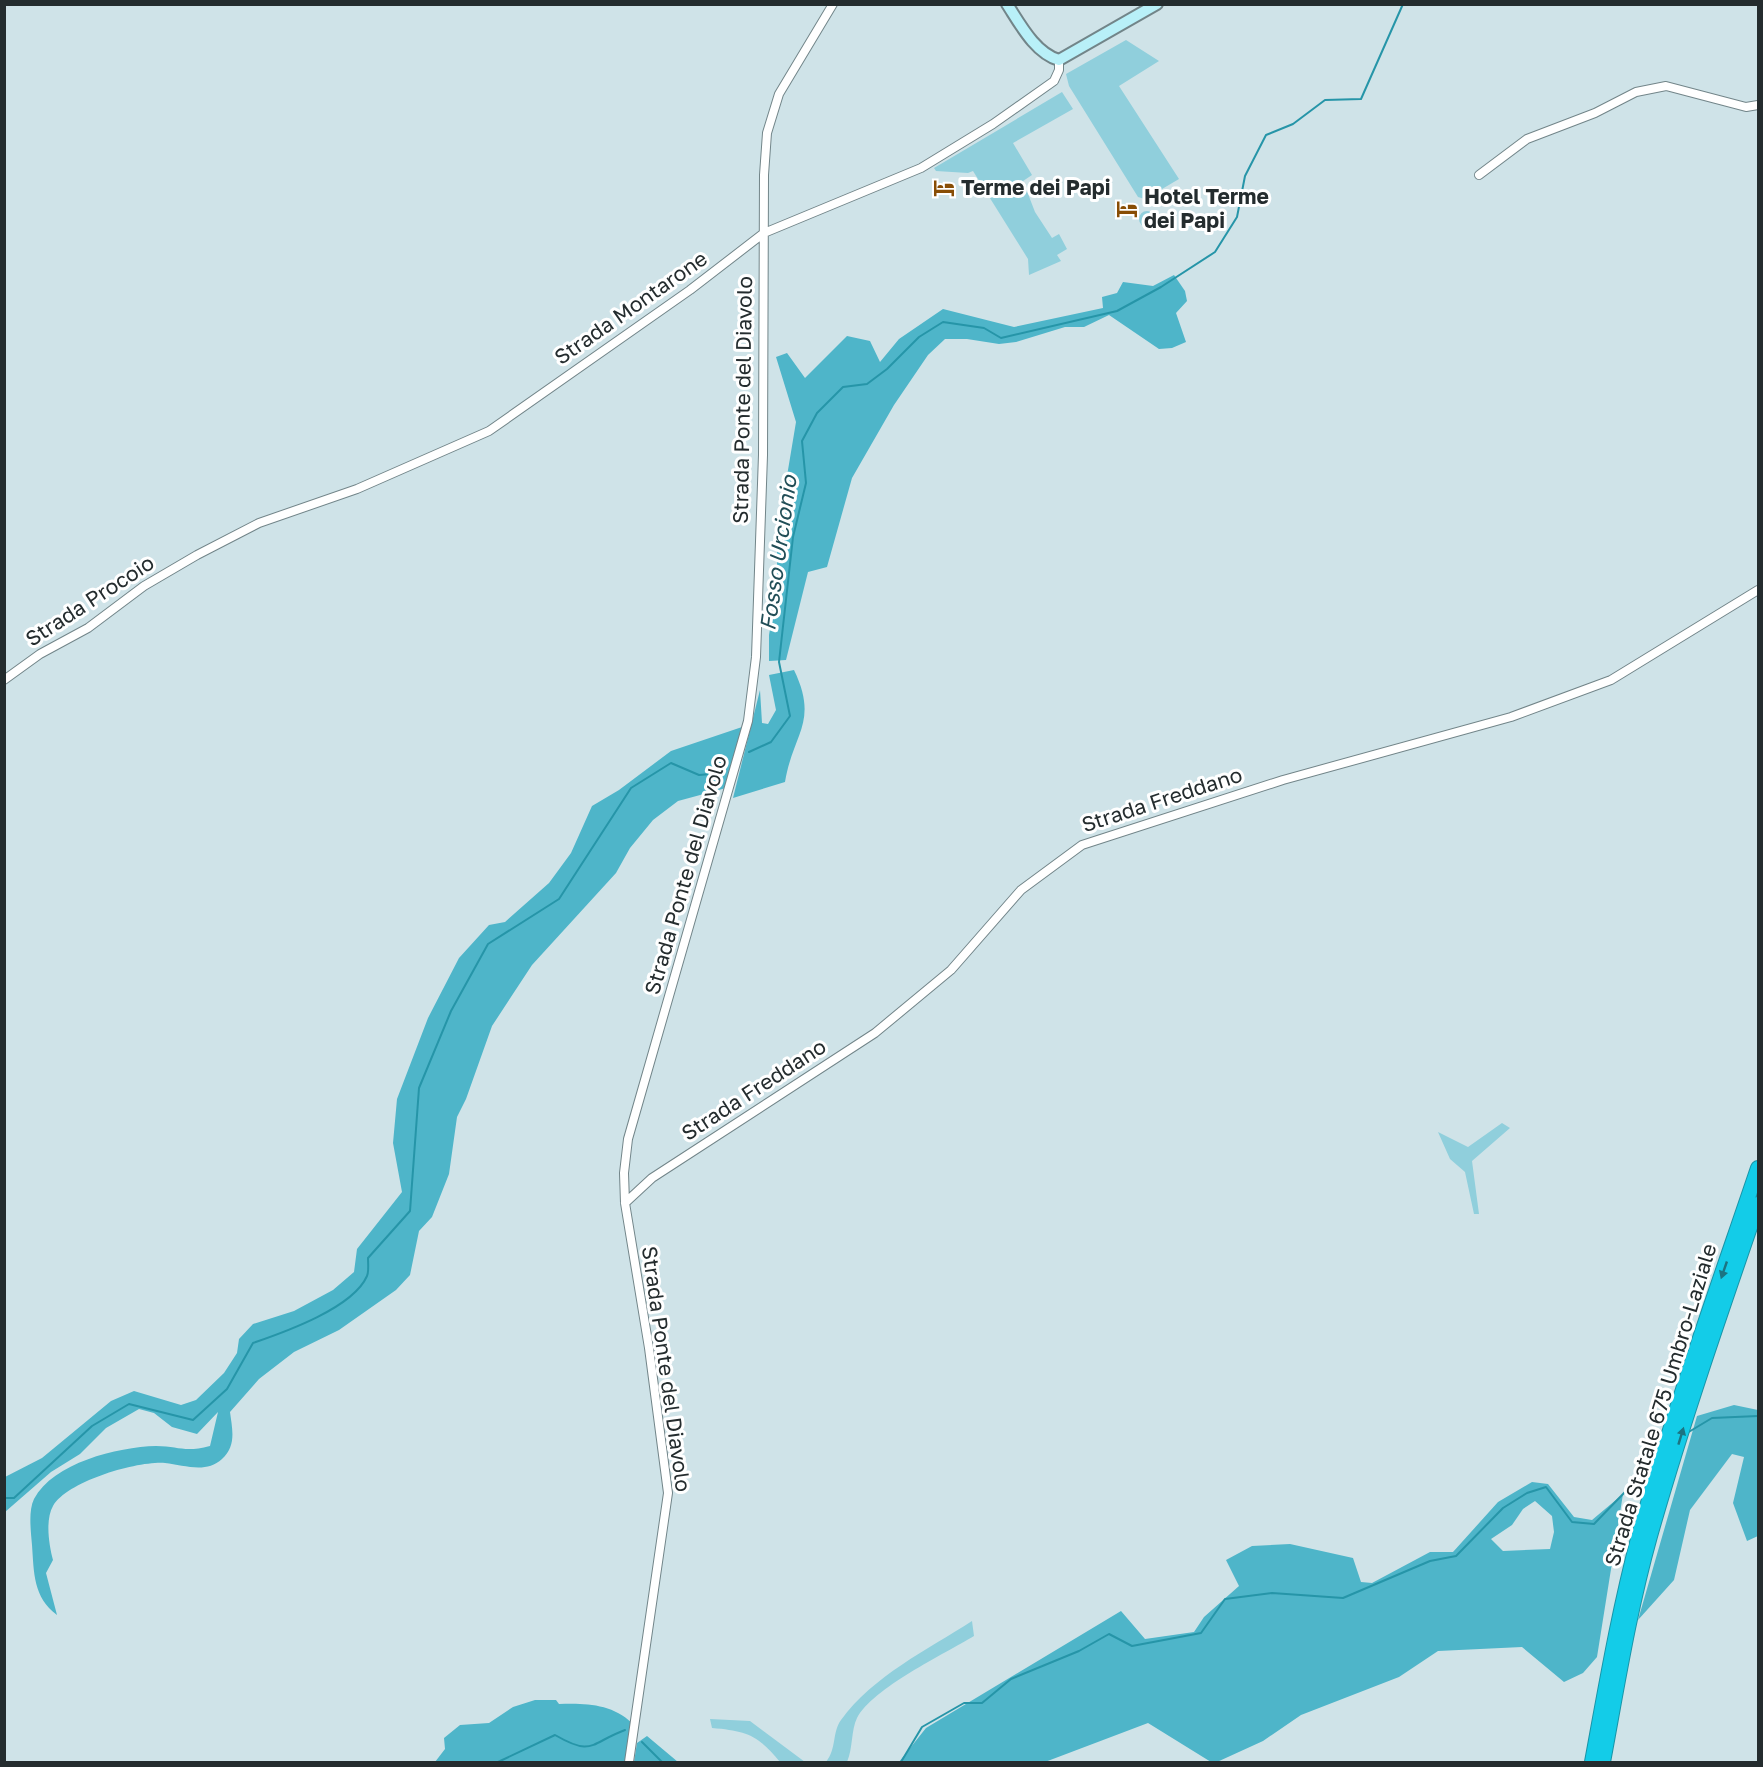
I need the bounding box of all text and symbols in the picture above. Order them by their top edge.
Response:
place label: Terme dei Papi [961,174,1110,200]
hotel icon: Terme dei Papi [932,176,956,200]
place label: Hotel Terme dei Papi [1144,183,1269,233]
hotel icon: Hotel Terme dei Papi [1115,197,1139,221]
street label: Strada Montarone [549,245,712,370]
street label: Strada Ponte del Diavolo [727,276,757,524]
water label: Fosso Urcionio [753,472,802,632]
street label: Strada Procoio [20,549,159,651]
street label: Strada Ponte del Diavolo [638,752,732,997]
street label: Strada Freddano [1078,761,1245,837]
street label: Strada Freddano [676,1033,831,1146]
street label: Strada Statale 675 Umbro-Laziale [1598,1240,1722,1569]
street label: Strada Ponte del Diavolo [637,1244,697,1493]
one-way arrow [1718,1261,1728,1279]
one-way arrow [1677,1427,1686,1445]

